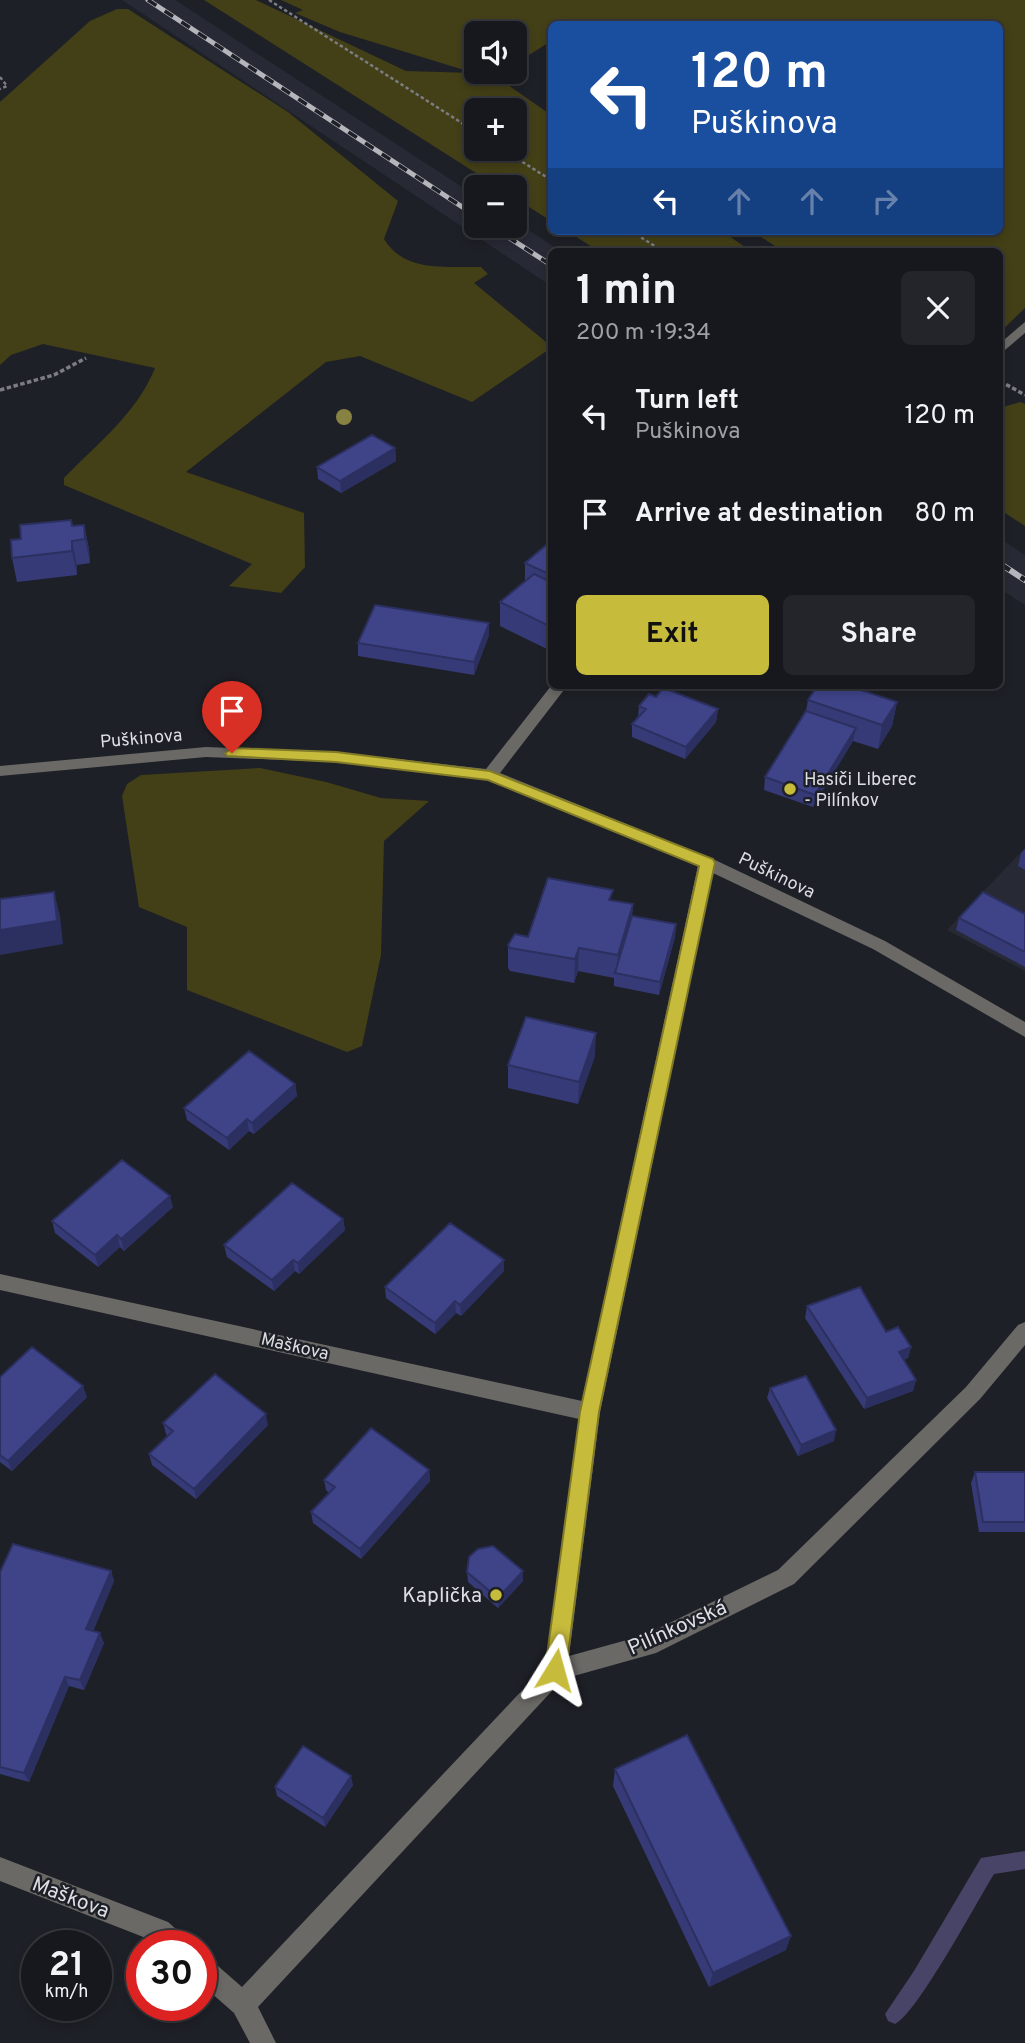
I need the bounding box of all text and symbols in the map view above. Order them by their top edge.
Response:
map controls [464,21,527,238]
button: sound [464,21,527,84]
text: 120 m [691,44,828,106]
icon: left [576,49,667,140]
button: + [464,98,527,161]
text: Puškinova [691,105,838,145]
button: − [464,175,527,238]
icon: left [647,182,685,220]
icon: ahead [720,182,758,220]
icon: ahead [793,182,831,220]
icon: right [866,182,904,220]
text: 1 min [576,266,677,319]
button: close [901,271,975,345]
text: 200 m · 19:34 [576,319,711,348]
text: Turn left [635,385,739,418]
icon: left [576,397,614,435]
text: 120 m [905,400,975,433]
text: Puškinova [635,418,740,447]
icon: arrive [576,495,614,533]
text: Arrive at destination [635,498,883,531]
text: 80 m [915,498,975,531]
button: Exit [576,595,769,675]
button: Share [783,595,975,675]
pin [202,681,262,753]
icon: arrive [213,692,251,730]
street label: Puškinova [99,724,183,755]
place label: Hasiči Liberec - Pilínkov [804,769,917,813]
marker: Hasiči Liberec - Pilínkov [782,781,798,797]
street label: Puškinova [734,848,818,905]
street label: Maškova [258,1328,331,1366]
place label: Kaplička [402,1583,482,1610]
marker: Kaplička [488,1587,504,1603]
street label: Pilínkovská [624,1595,731,1662]
position arrow [518,1633,592,1707]
street label: Maškova [28,1871,113,1925]
speed limit sign: 30 [126,1930,217,2021]
text: 21 [49,1944,84,1988]
text: km/h [45,1981,88,2004]

